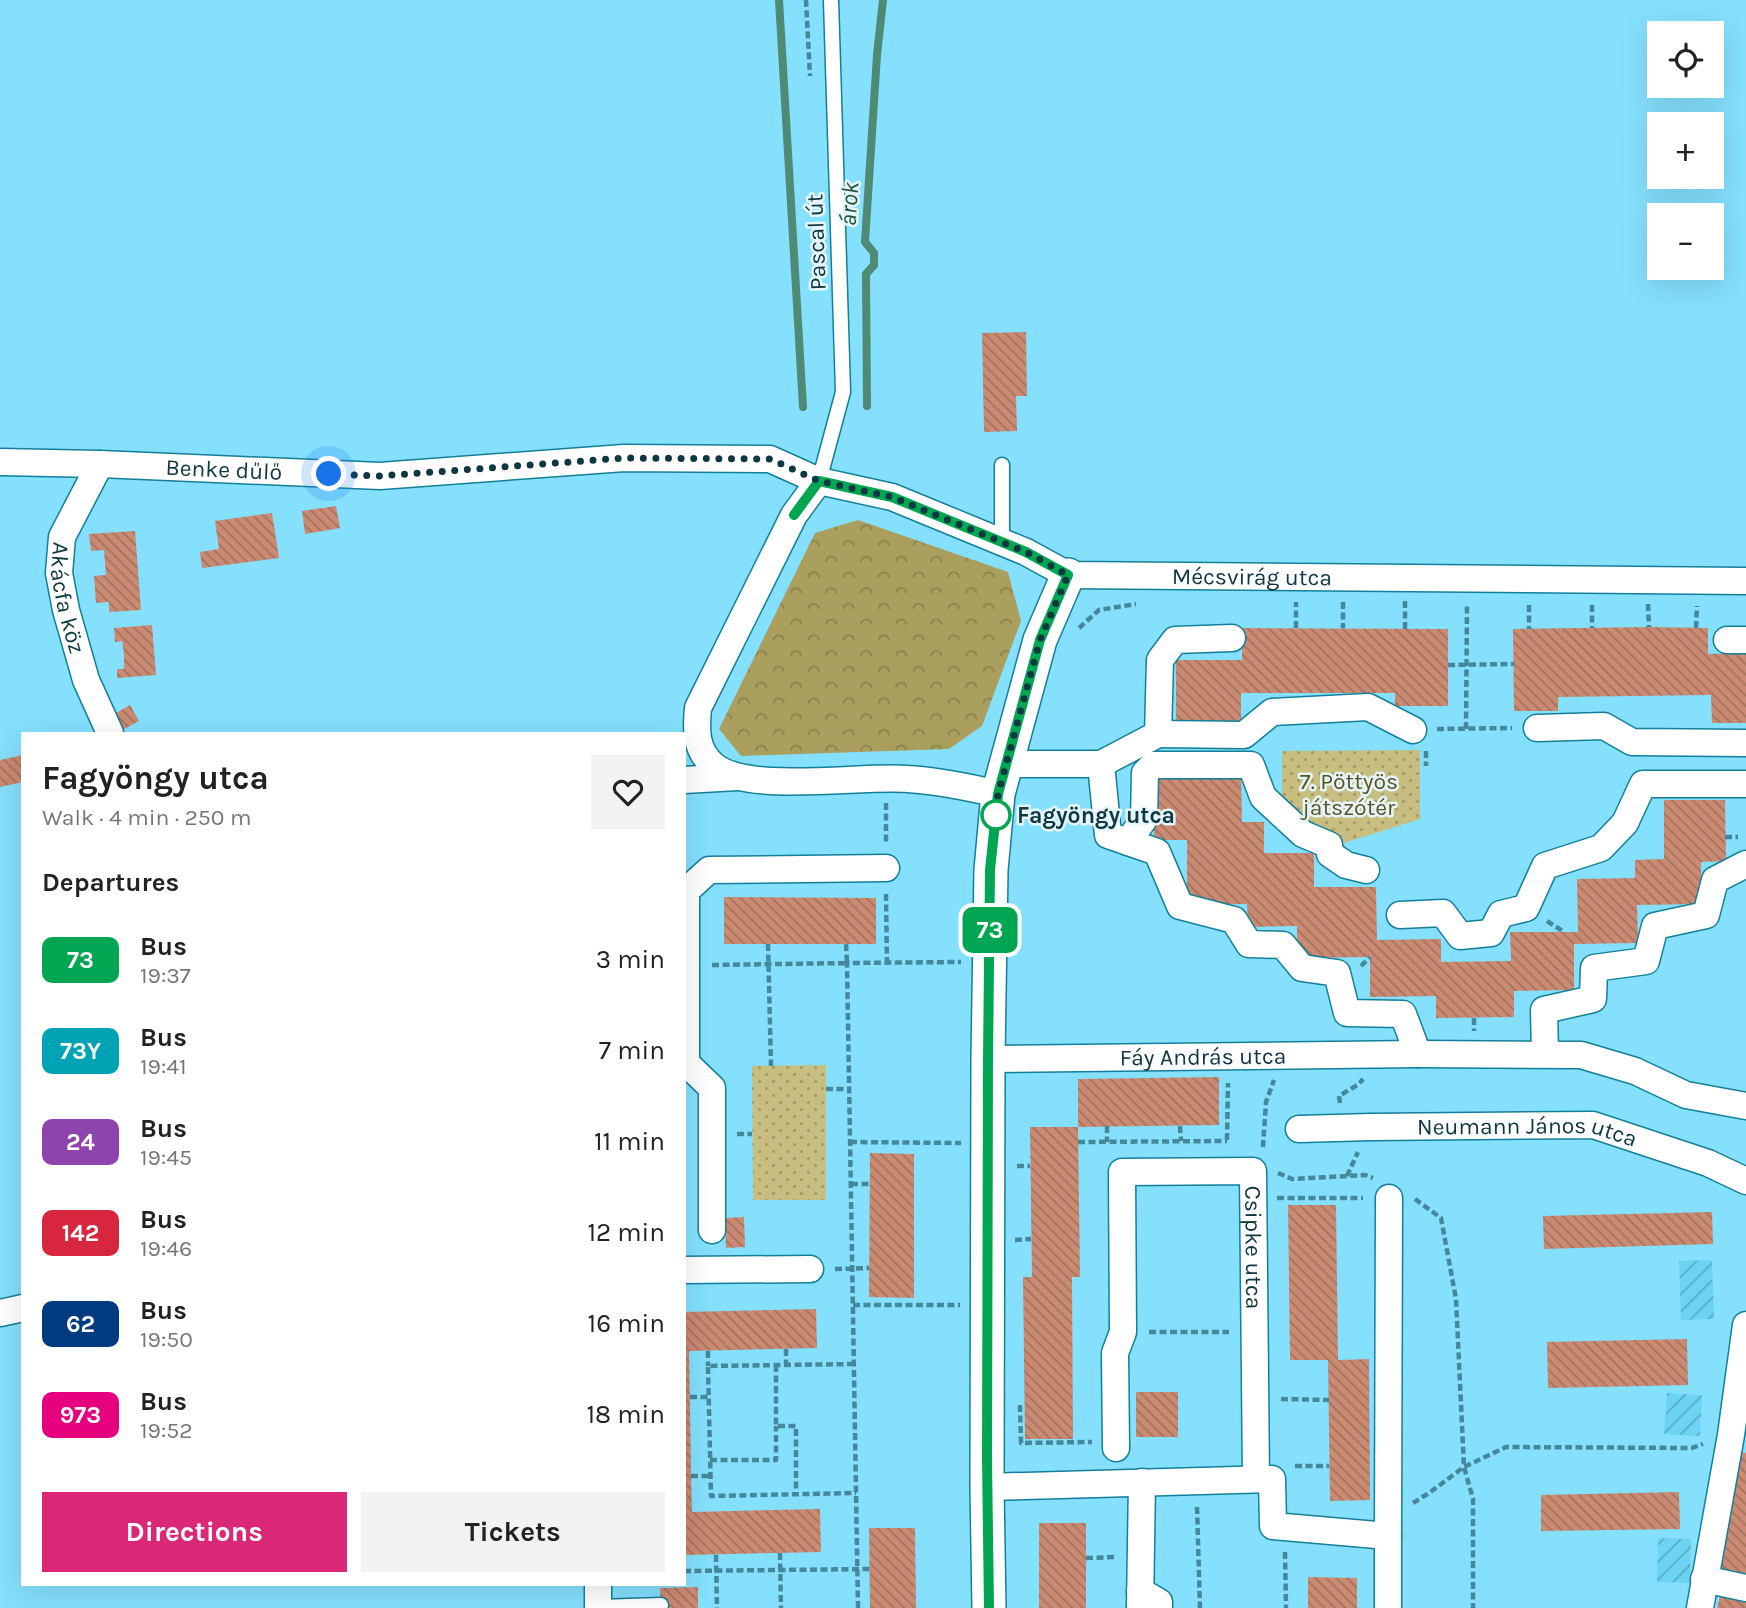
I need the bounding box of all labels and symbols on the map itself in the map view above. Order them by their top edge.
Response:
water label: árok [833,180,865,227]
street label: Pascal út [801,193,832,291]
street label: Benke dűlő [165,454,283,486]
your location [311,456,346,491]
street label: Akácfa köz [44,541,91,657]
street label: Mécsvirág utca [1172,563,1332,591]
park label: 7. Pöttyös játszótér [1300,768,1398,821]
marker: Fagyöngy utca [981,800,1011,830]
place label: Fagyöngy utca [1017,802,1175,829]
line badge: 73 [958,907,1021,953]
street label: Fáy András utca [1119,1043,1287,1071]
street label: Neumann János utca [1417,1112,1641,1153]
street label: Csipke utca [1239,1185,1267,1310]

